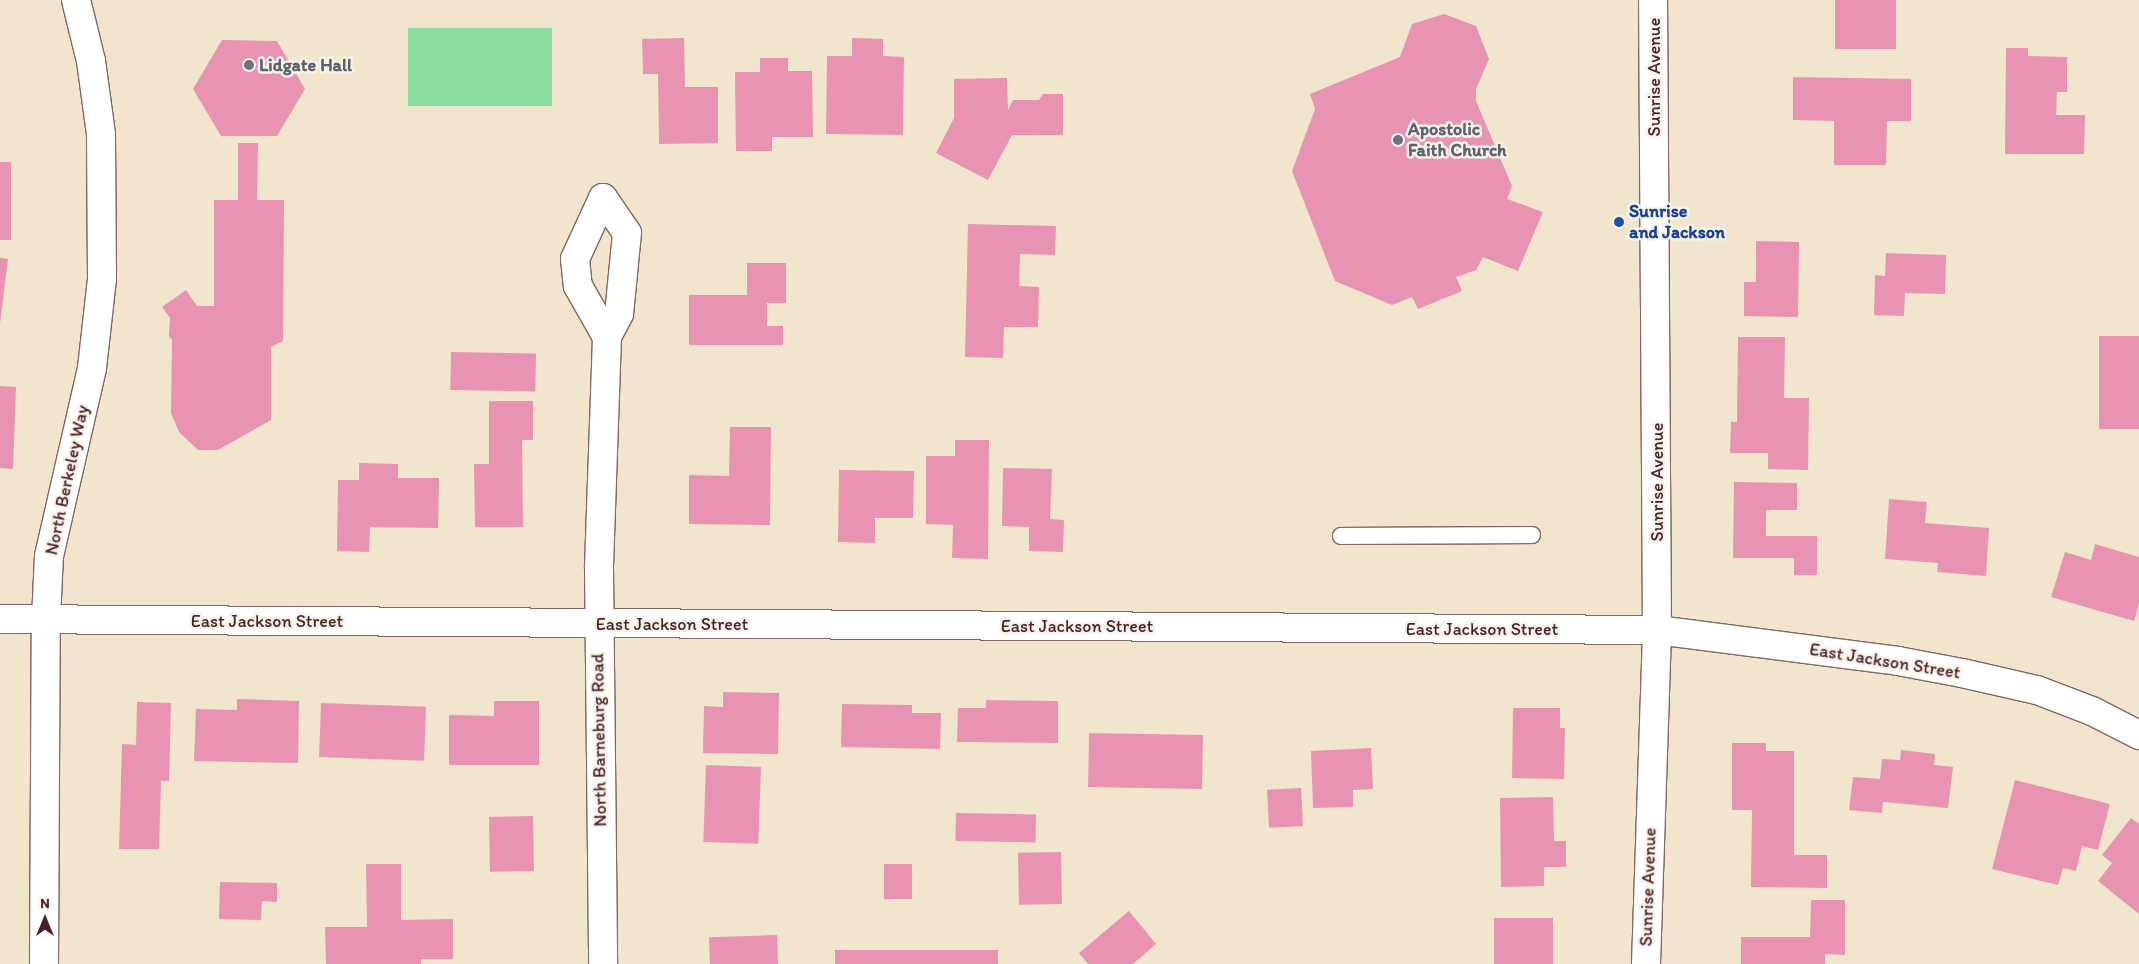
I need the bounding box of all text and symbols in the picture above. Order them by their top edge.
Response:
street label: Sunrise Avenue [1643,18,1665,136]
place label: Lidgate Hall [259,54,352,76]
marker: Lidgate Hall [243,59,255,71]
place label: Apostolic Faith Church [1408,119,1507,162]
marker: Apostolic Faith Church [1392,134,1404,146]
place label: Sunrise and Jackson [1629,201,1725,243]
marker: Sunrise and Jackson [1613,216,1625,228]
street label: North Berkeley Way [41,403,93,557]
street label: Sunrise Avenue [1646,423,1668,541]
street label: East Jackson Street [191,610,343,632]
street label: East Jackson Street [596,613,748,635]
street label: East Jackson Street [1001,615,1153,637]
street label: East Jackson Street [1406,618,1558,640]
street label: East Jackson Street [1808,638,1962,684]
street label: North Barneburg Road [587,653,611,827]
street label: Sunrise Avenue [1635,827,1661,947]
north arrow [20,894,70,944]
text: N [40,895,50,912]

